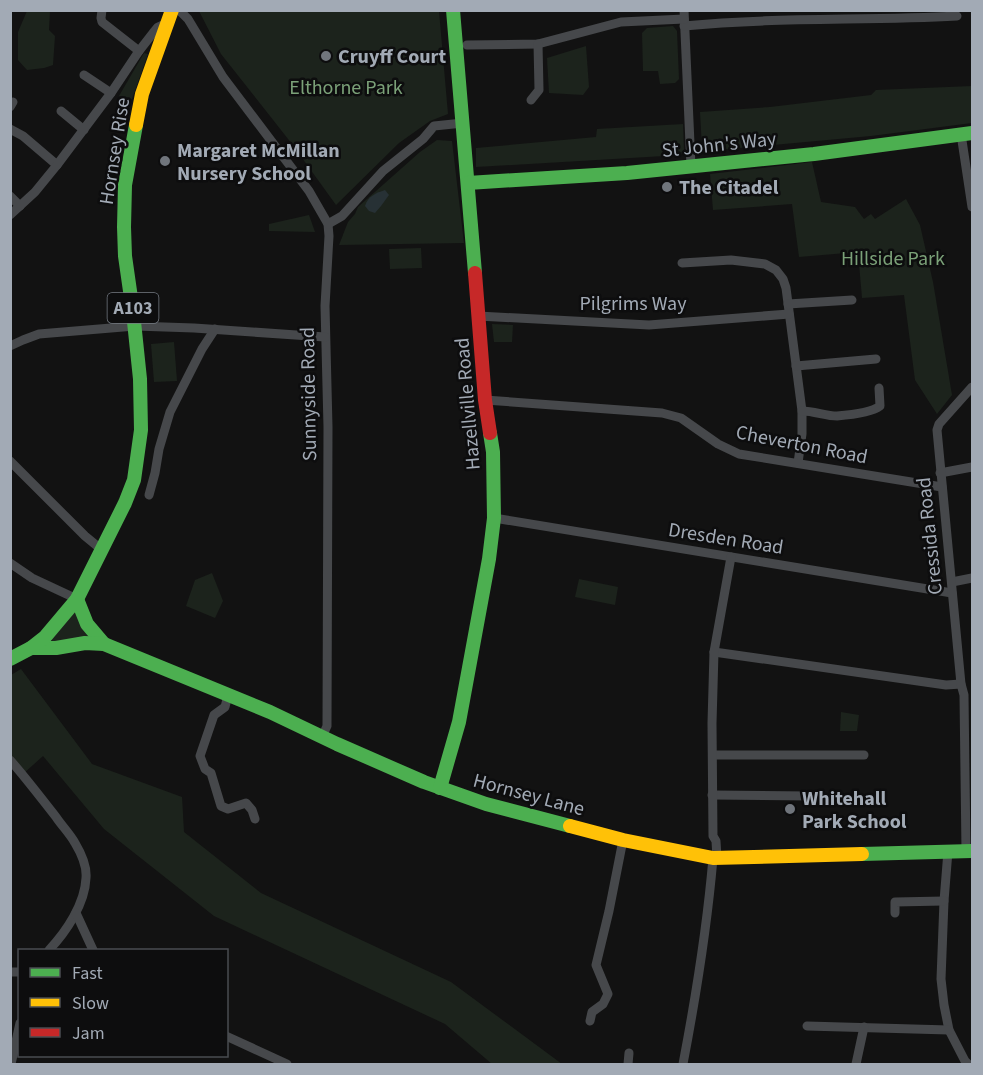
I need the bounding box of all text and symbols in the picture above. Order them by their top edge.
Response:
place label: Cruyff Court [338,43,447,71]
marker: Cruyff Court [319,49,333,63]
park label: Elthorne Park [289,74,403,102]
street label: Hornsey Rise [93,96,137,207]
street label: St John's Way [660,125,778,165]
place label: Margaret McMillan Nursery School [177,137,340,188]
marker: Margaret McMillan Nursery School [158,154,172,168]
place label: The Citadel [679,174,779,202]
marker: The Citadel [660,180,674,194]
park label: Hillside Park [841,245,945,273]
street label: Pilgrims Way [579,290,687,318]
road number: A103 [108,293,158,323]
street label: Sunnyside Road [294,327,324,461]
street label: Hazellville Road [448,337,488,471]
street label: Cheverton Road [734,418,870,471]
street label: Cressida Road [910,476,950,596]
street label: Dresden Road [666,516,785,562]
street label: Hornsey Lane [470,767,588,823]
place label: Whitehall Park School [802,785,907,836]
marker: Whitehall Park School [783,802,797,816]
legend [18,949,228,1057]
text: Fast [72,961,103,986]
text: Slow [72,991,109,1016]
text: Jam [72,1021,105,1046]

